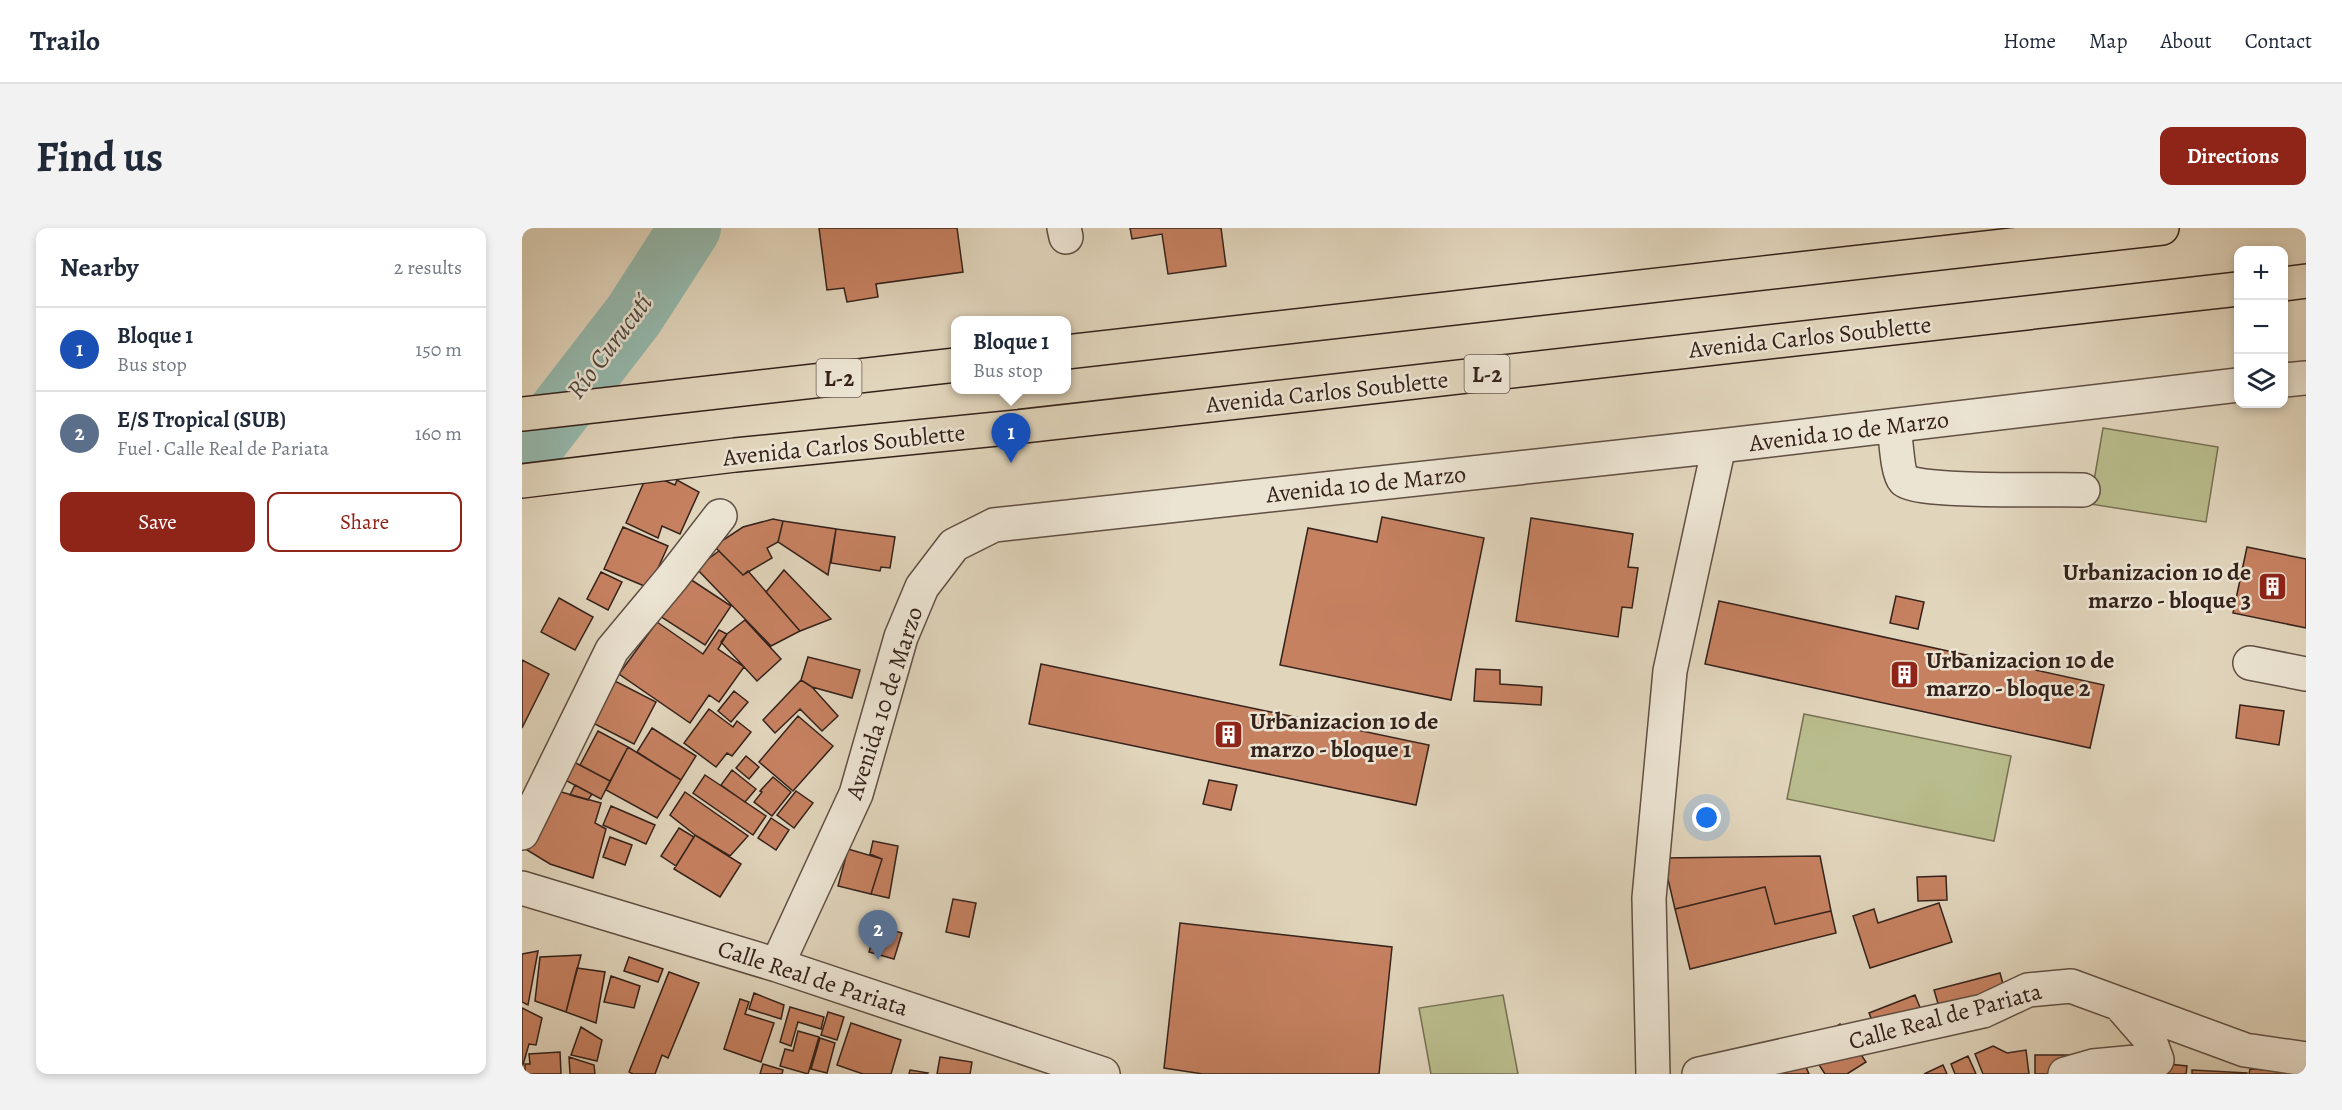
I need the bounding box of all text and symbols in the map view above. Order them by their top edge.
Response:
text: Trailo [30,22,100,60]
text: Home [2003,27,2056,55]
text: Map [2089,27,2127,55]
text: About [2160,27,2212,55]
text: Contact [2245,27,2312,55]
button: Directions [2160,127,2306,185]
text: Find us [36,128,163,185]
map controls [2234,246,2288,408]
button: + [2234,246,2288,300]
text: Nearby [60,250,139,285]
text: 2 results [394,254,462,281]
water label: Río Curucutí [559,286,661,406]
button: − [2234,300,2288,354]
street label: Avenida Carlos Soublette [1686,308,1933,366]
popup [951,316,1071,394]
text: Bloque 1 [117,321,193,351]
text: Bloque 1 [973,327,1049,357]
text: 1 [76,336,83,363]
text: 150 m [415,336,462,363]
text: Bus stop [117,351,187,378]
button: layers [2234,354,2288,408]
road number: L-2 [1464,355,1510,393]
text: Bus stop [973,357,1043,384]
road number: L-2 [816,359,862,397]
street label: Avenida Carlos Soublette [1203,363,1450,421]
street label: Avenida 10 de Marzo [1746,403,1951,459]
text: E/S Tropical (SUB) [117,405,286,435]
pin: 1 [992,414,1030,463]
street label: Avenida Carlos Soublette [720,416,967,474]
text: 2 [75,420,84,447]
text: 160 m [415,420,462,447]
text: Fuel · Calle Real de Pariata [117,435,329,462]
street label: Avenida 10 de Marzo [1263,458,1468,511]
button: Save [60,492,255,552]
button: Share [267,492,462,552]
place label: Urbanizacion 10 de marzo - bloque 3 [2063,556,2251,616]
building icon: Urbanizacion 10 de marzo - bloque 3 [2256,570,2288,602]
street label: Avenida 10 de Marzo [837,602,930,804]
place label: Urbanizacion 10 de marzo - bloque 2 [1926,644,2114,704]
building icon: Urbanizacion 10 de marzo - bloque 2 [1889,658,1921,690]
place label: Urbanizacion 10 de marzo - bloque 1 [1250,705,1438,765]
building icon: Urbanizacion 10 de marzo - bloque 1 [1213,719,1245,751]
your location [1692,803,1721,832]
pin: 2 [858,910,898,960]
street label: Calle Real de Pariata [714,932,913,1024]
street label: Calle Real de Pariata [1845,975,2046,1057]

